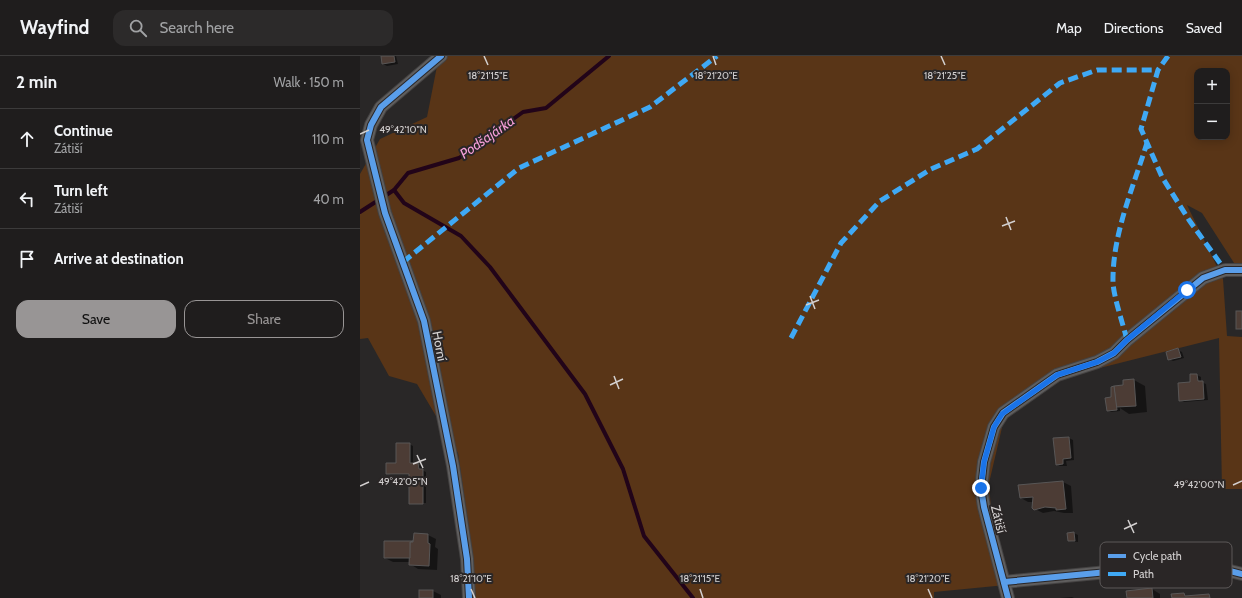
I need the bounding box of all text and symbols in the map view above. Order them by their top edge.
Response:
search box [113,10,393,46]
text: Wayfind [20,16,89,39]
icon: search [127,17,149,39]
text: Search here [159,19,234,37]
text: Map [1056,19,1082,37]
text: Directions [1104,19,1164,37]
text: Saved [1186,19,1222,37]
map controls [1194,68,1230,140]
button: + [1194,68,1230,104]
text: 18°21'15"E [468,69,508,82]
text: 18°21'20"E [694,69,738,82]
text: 18°21'25"E [924,69,966,82]
text: 2 min [16,72,57,92]
text: Walk · 150 m [273,74,344,90]
button: − [1194,104,1230,140]
water label: Podšajárka [456,111,518,163]
text: Continue [54,122,113,140]
text: 49°42'10"N [379,123,427,136]
icon: ahead [16,128,38,150]
text: 110 m [312,131,344,147]
text: Zátiší [54,140,82,156]
text: Turn left [54,182,108,200]
icon: left [16,188,38,210]
text: 40 m [313,191,344,207]
text: Zátiší [54,200,82,216]
icon: arrive [16,248,38,270]
text: Arrive at destination [54,250,184,268]
route start [1178,281,1196,299]
button: Save [16,300,176,338]
button: Share [184,300,344,338]
street label: Horní [429,330,451,363]
text: 49°42'05"N [378,475,428,488]
text: 49°42'00"N [1173,478,1225,491]
route end [972,479,990,497]
street label: Zátiší [988,503,1010,535]
legend [1100,542,1232,588]
text: Cycle path [1133,549,1182,563]
text: Path [1133,567,1154,581]
text: 18°21'10"E [450,572,492,585]
text: 18°21'15"E [680,572,720,585]
text: 18°21'20"E [906,572,950,585]

